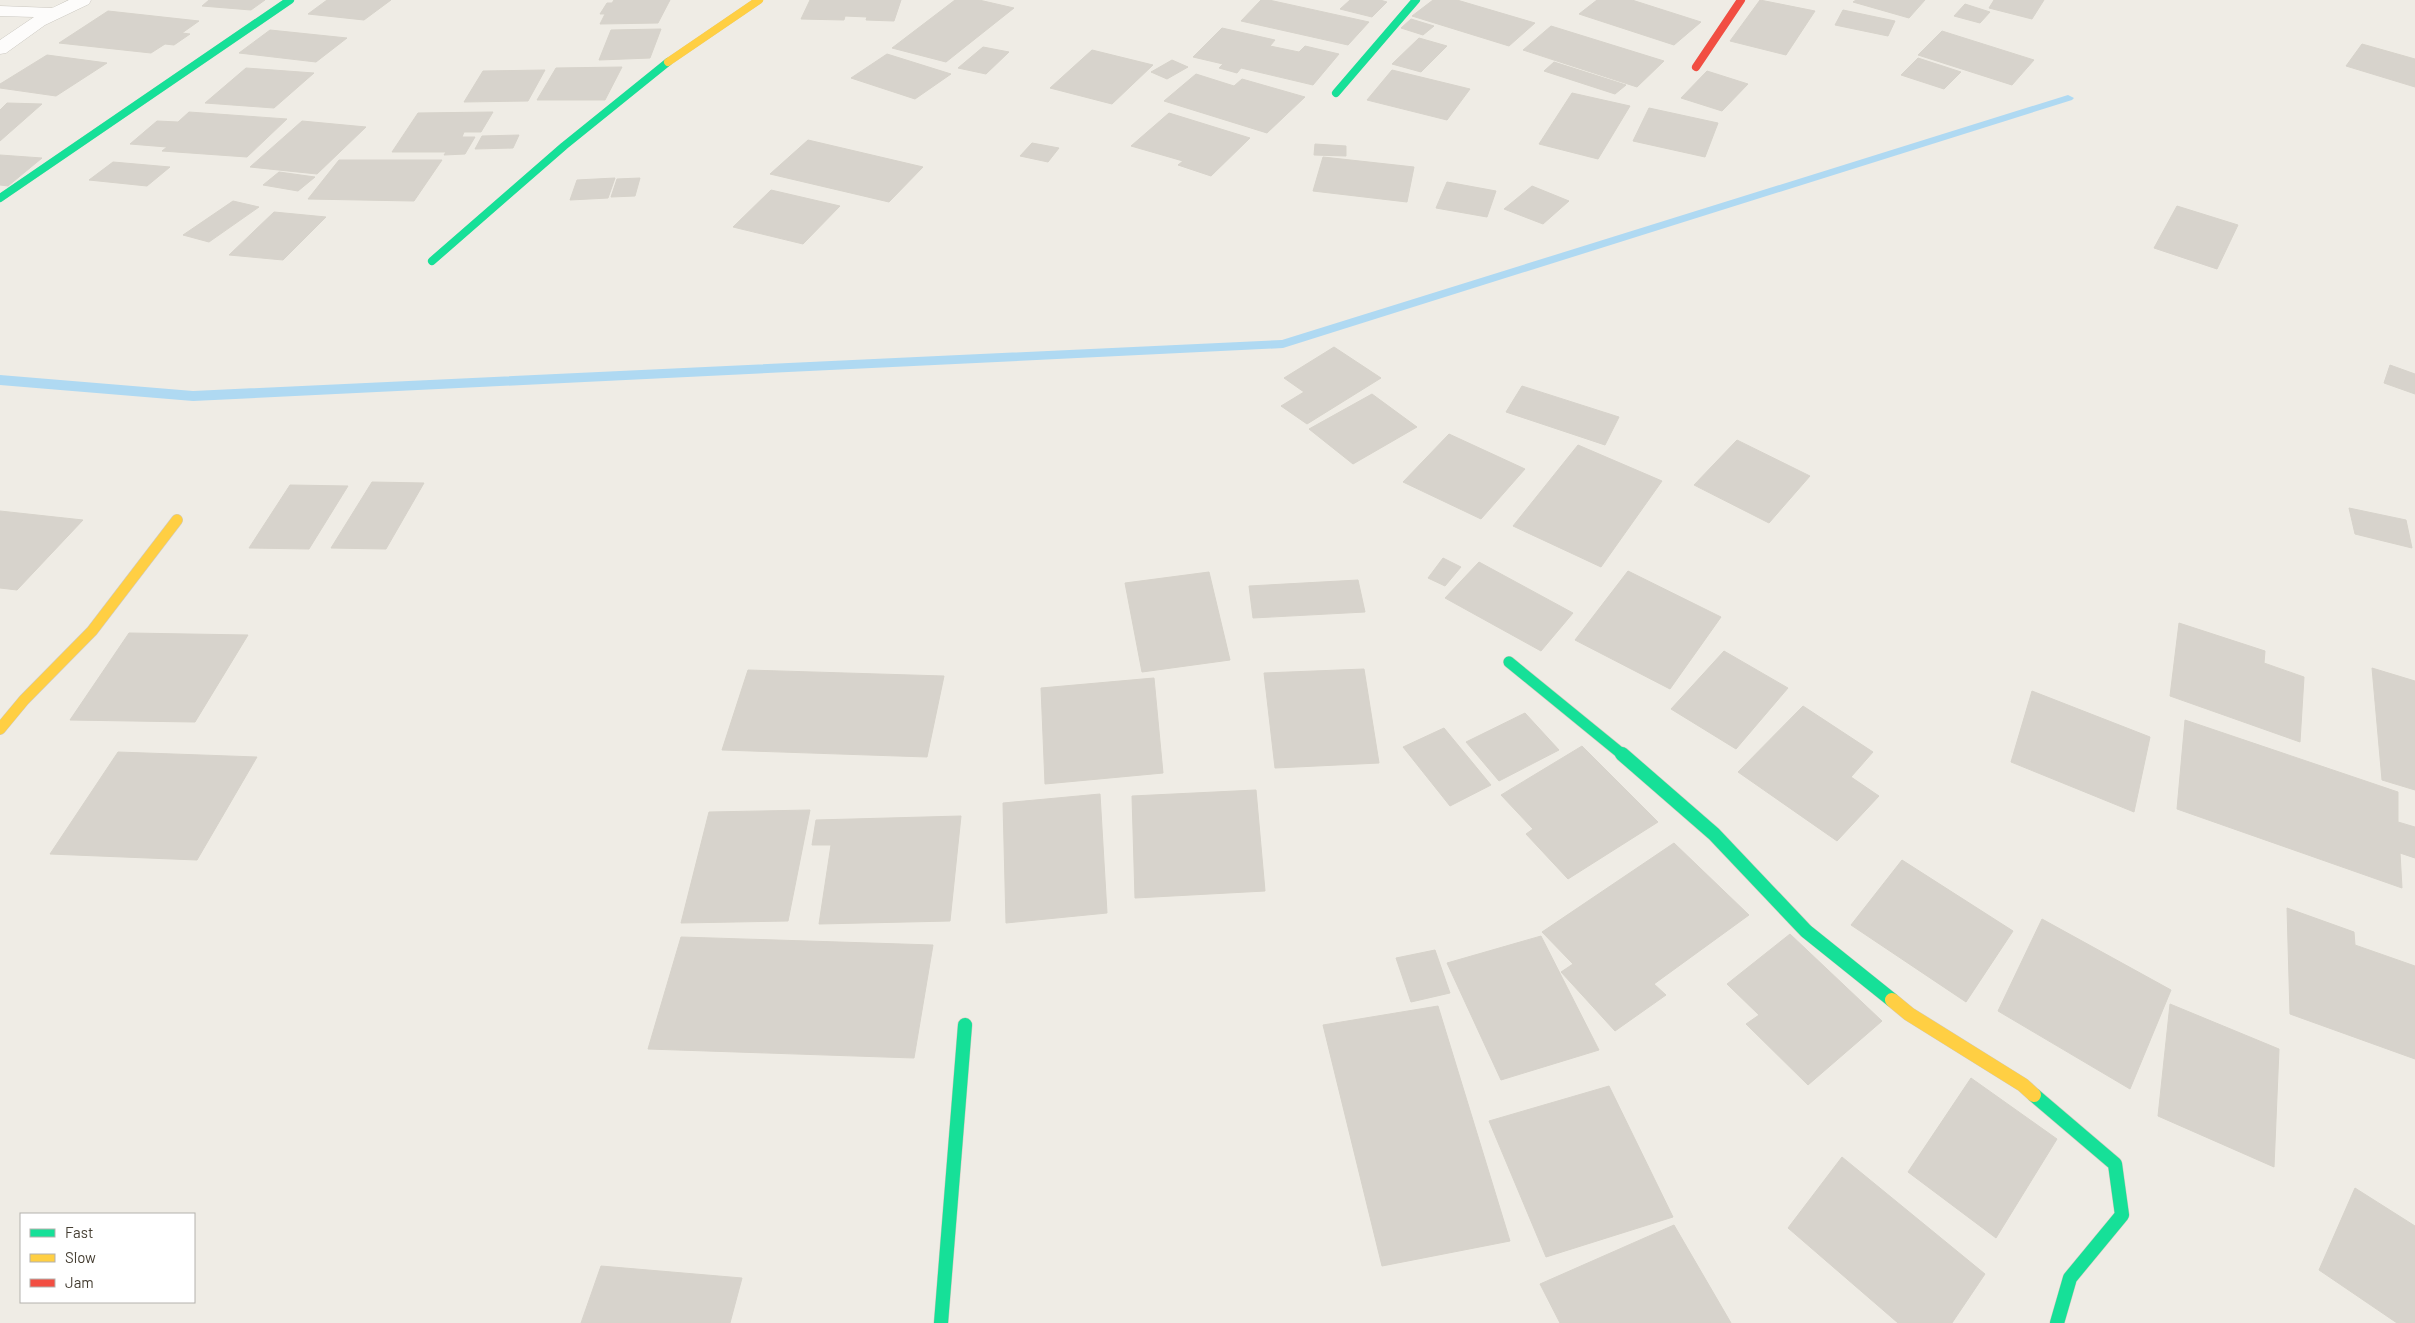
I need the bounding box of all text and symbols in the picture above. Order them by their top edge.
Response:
legend [20,1213,195,1303]
text: Fast [65,1223,93,1241]
text: Slow [65,1248,96,1266]
text: Jam [65,1273,94,1291]

